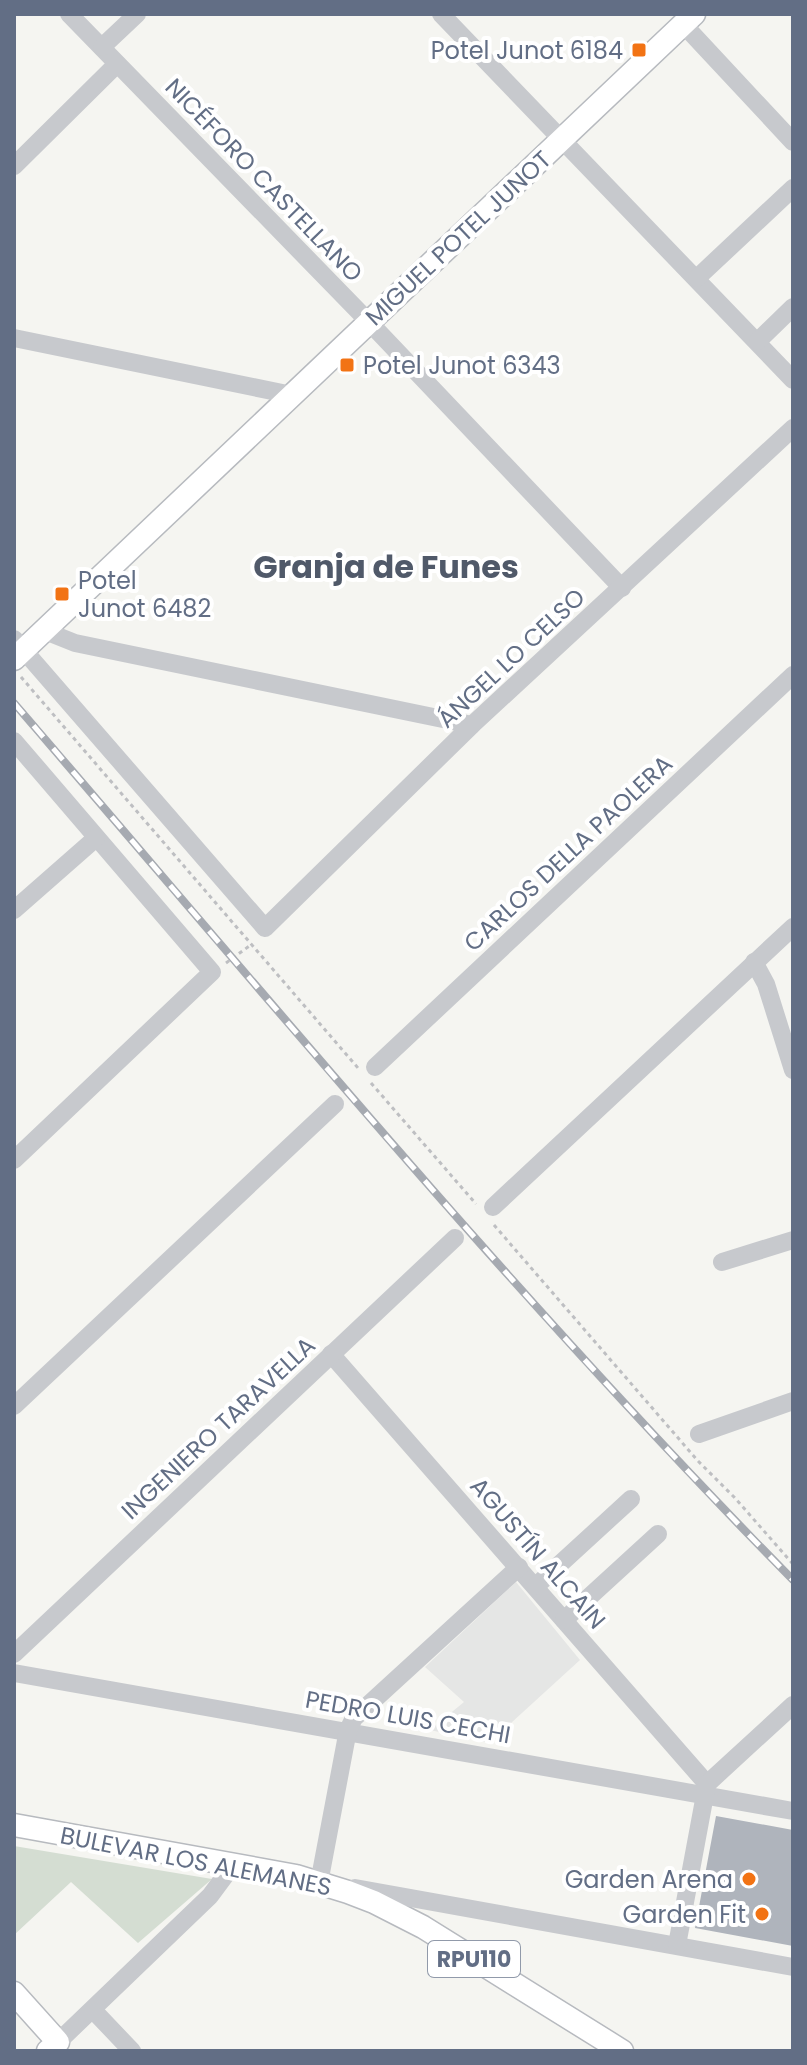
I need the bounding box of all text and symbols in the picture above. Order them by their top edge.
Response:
place label: Potel Junot 6184 [431,34,623,67]
marker: Potel Junot 6184 [630,41,648,59]
street label: NICÉFORO CASTELLANO [158,71,370,289]
street label: MIGUEL POTEL JUNOT [358,143,558,333]
place label: Potel Junot 6343 [363,349,561,382]
marker: Potel Junot 6343 [338,356,356,374]
district label: Granja de Funes [253,544,519,589]
place label: Potel Junot 6482 [78,564,211,625]
street label: ÁNGEL LO CELSO [430,581,592,735]
marker: Potel Junot 6482 [53,585,71,603]
street label: CARLOS DELLA PAOLERA [457,747,679,959]
street label: INGENIERO TARAVELLA [114,1329,322,1527]
street label: AGUSTÍN ALCAIN [463,1470,613,1636]
street label: PEDRO LUIS CECHI [303,1683,513,1751]
street label: BULEVAR LOS ALEMANES [58,1819,334,1903]
place label: Garden Arena [565,1863,733,1896]
marker: Garden Arena [740,1870,758,1888]
place label: Garden Fit [623,1898,746,1931]
marker: Garden Fit [753,1905,771,1923]
road number: RPU110 [428,1941,520,1977]

